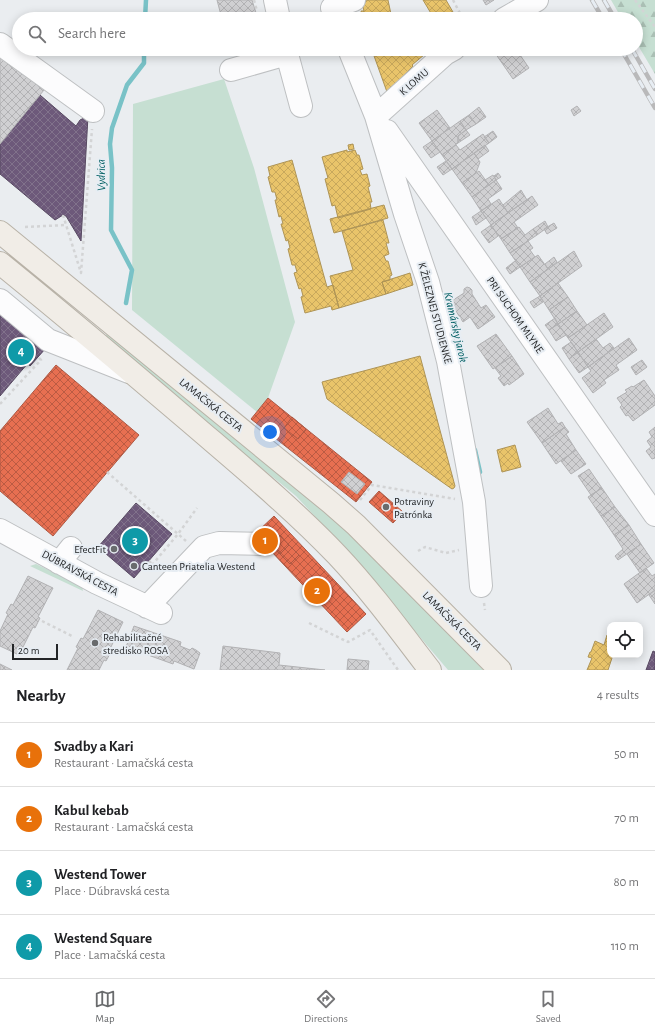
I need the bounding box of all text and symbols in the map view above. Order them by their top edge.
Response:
search box [12,12,643,56]
icon: search [26,23,48,45]
text: Search here [58,26,126,41]
street label: K LOMU [397,66,431,97]
water label: Vydrica [95,159,107,191]
street label: K ŽELEZNEJ STUDIENKE [416,261,454,365]
street label: PRI SUCHOM MLYNE [485,275,546,356]
water label: Kramársky jarok [441,291,470,364]
pin: 4 [8,337,34,367]
street label: LAMAČSKÁ CESTA [177,375,246,434]
your location [260,422,280,442]
place label: Potraviny Patrónka [394,496,434,520]
marker: Potraviny Patrónka [381,502,391,512]
pin: 3 [122,526,148,556]
pin: 1 [252,526,278,556]
place label: EfectFit [74,544,106,555]
marker: EfectFit [109,544,119,554]
street label: DÚBRAVSKÁ CESTA [40,547,121,598]
marker: Canteen Priatelia Westend [129,561,139,571]
place label: Canteen Priatelia Westend [142,561,256,572]
pin: 2 [304,576,330,606]
street label: LAMAČSKÁ CESTA [421,589,485,653]
map controls [607,622,643,658]
button: locate [607,622,643,658]
place label: Rehabilitačné stredisko ROSA [103,632,169,656]
marker: Rehabilitačné stredisko ROSA [90,638,100,648]
scale bar [12,642,58,661]
text: 20 m [18,645,39,656]
text: Nearby [16,687,66,704]
text: 4 results [597,689,639,702]
text: Svadby a Kari [54,739,134,754]
text: 1 [27,748,31,761]
text: 50 m [614,748,639,761]
text: Restaurant · Lamačská cesta [54,757,194,770]
text: Kabul kebab [54,803,129,818]
text: 2 [26,812,32,825]
text: 70 m [614,812,639,825]
text: Restaurant · Lamačská cesta [54,821,194,834]
text: Westend Tower [54,867,146,882]
text: 3 [26,876,32,889]
text: 80 m [613,876,639,889]
text: Place · Dúbravská cesta [54,885,170,898]
text: Westend Square [54,931,152,946]
text: 4 [26,940,32,953]
text: 110 m [611,940,639,953]
text: Place · Lamačská cesta [54,949,166,962]
tab: Map [94,988,116,1025]
tab: Directions [304,988,348,1025]
tab: Saved [536,988,561,1025]

